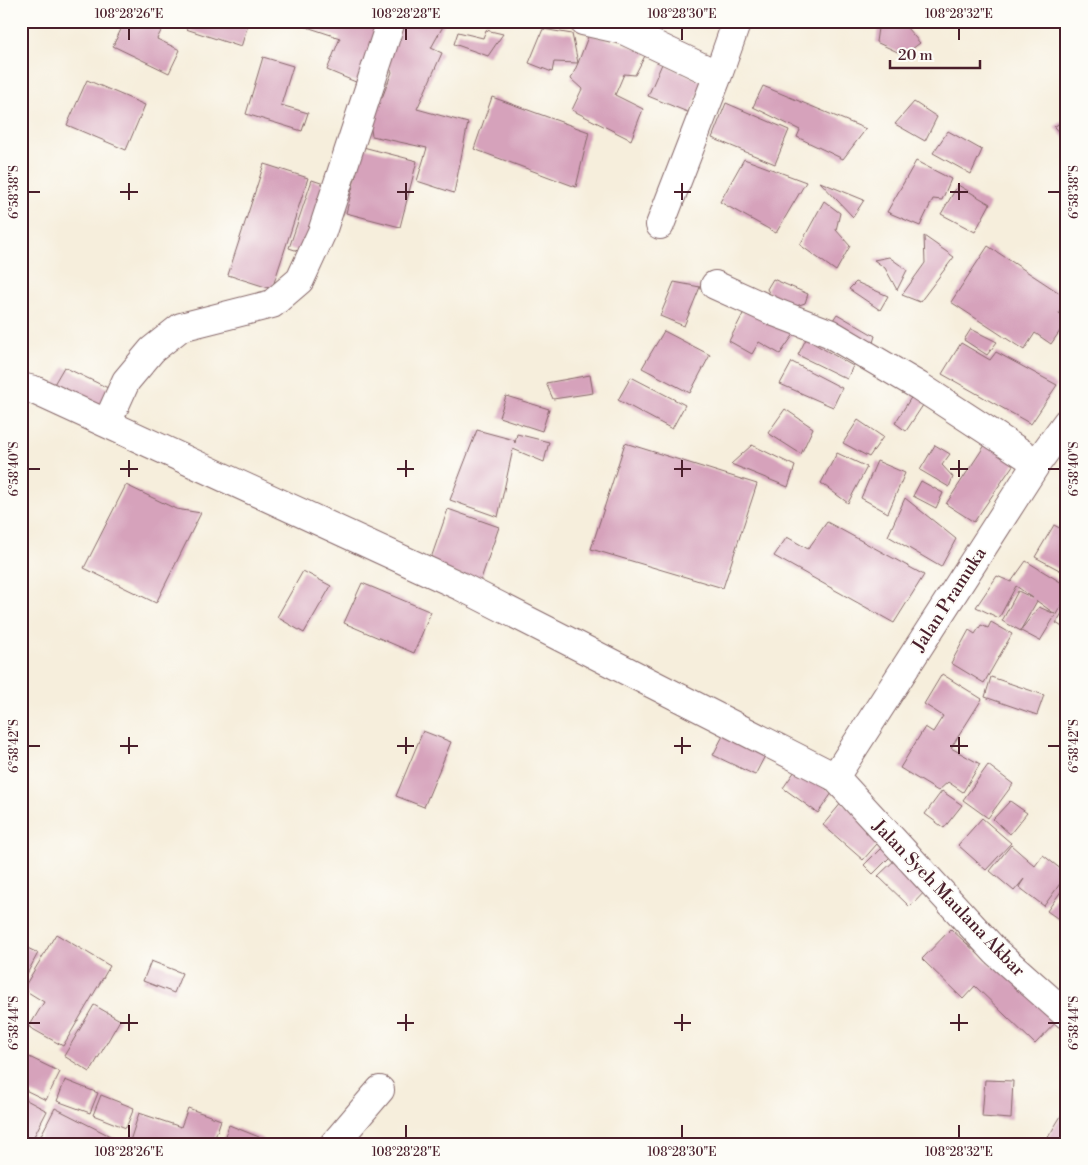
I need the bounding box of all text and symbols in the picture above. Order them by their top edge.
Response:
text: 108°28'26"E [95,7,163,22]
text: 108°28'28"E [372,7,440,22]
text: 108°28'30"E [648,7,716,22]
text: 108°28'32"E [925,7,993,22]
scale bar [890,38,980,70]
text: 20 m [898,46,933,65]
text: 6°58'38"S [7,165,22,219]
text: 6°58'38"S [1067,165,1082,219]
text: 6°58'40"S [7,441,22,497]
text: 6°58'40"S [1067,441,1082,497]
street label: Jalan Pramuka [907,542,992,657]
text: 6°58'42"S [7,719,22,773]
text: 6°58'42"S [1067,719,1082,773]
street label: Jalan Syeh Maulana Akbar [867,814,1030,982]
text: 6°58'44"S [7,996,22,1050]
text: 6°58'44"S [1067,996,1082,1050]
text: 108°28'26"E [95,1145,163,1160]
text: 108°28'28"E [372,1145,440,1160]
text: 108°28'30"E [648,1145,716,1160]
text: 108°28'32"E [925,1145,993,1160]

